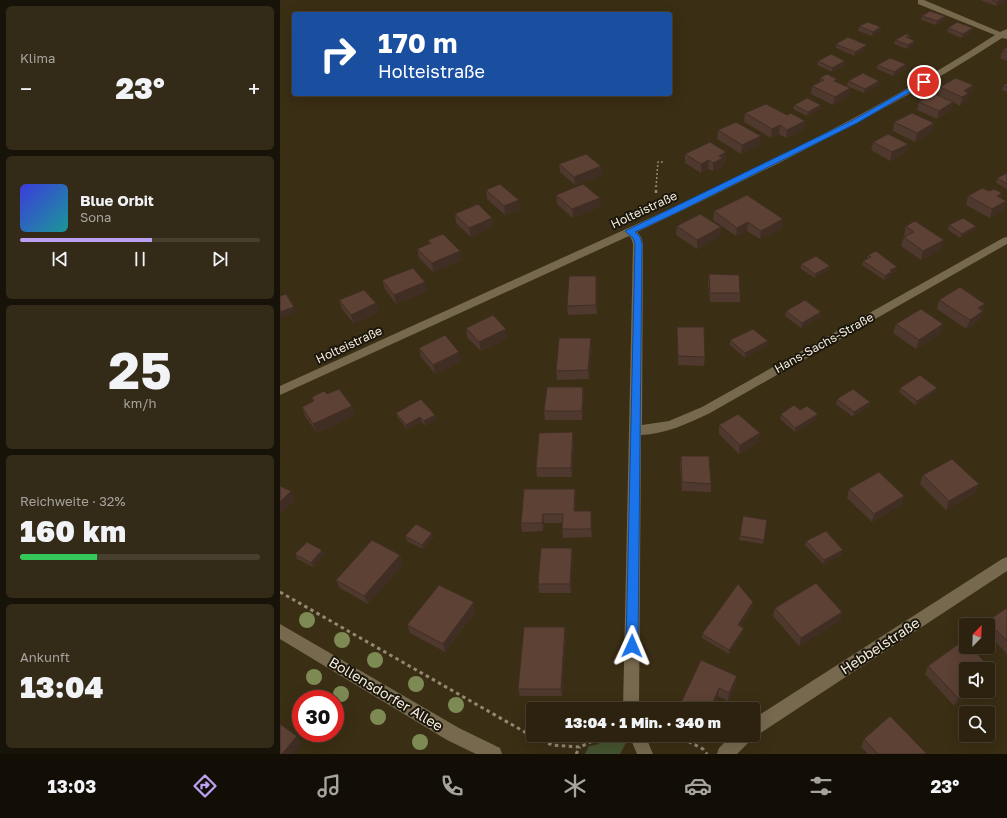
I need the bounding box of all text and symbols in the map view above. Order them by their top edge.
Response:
text: 170 m [378,26,457,59]
icon: right [312,28,364,80]
text: Klima [20,50,55,66]
text: Holteistraße [378,60,485,82]
pin [907,65,941,99]
text: 23° [115,70,165,106]
icon: arrive [913,71,935,93]
text: − [20,75,32,102]
text: + [248,75,260,102]
street label: Holteistraße [608,188,679,231]
text: Blue Orbit [80,191,154,209]
text: Sona [80,209,111,225]
icon: previous [49,248,71,270]
icon: pause [129,248,151,270]
icon: next [209,248,231,270]
street label: Hans-Sachs-Straße [772,309,876,376]
street label: Holteistraße [313,323,384,366]
text: 25 [108,338,172,400]
text: km/h [123,395,157,411]
text: Reichweite · 32% [20,493,125,509]
text: 160 km [20,513,126,549]
street label: Hebbelstraße [837,614,923,678]
north arrow [959,618,995,654]
map controls [959,618,995,742]
position arrow [611,625,653,667]
text: Ankunft [20,649,70,665]
street label: Bollensdorfer Allee [326,653,446,734]
button: sound [959,662,995,698]
text: 13:04 [20,669,104,705]
speed limit sign: 30 [292,690,344,742]
button: search [959,706,995,742]
text: 13:04 · 1 Min. · 340 m [565,713,721,731]
icon: directions [191,772,219,800]
icon: music [315,772,343,800]
icon: phone [438,772,466,800]
icon: climate [561,772,589,800]
icon: car [684,772,712,800]
icon: filters [807,772,835,800]
text: 13:03 [48,775,96,797]
text: 23° [930,775,959,797]

